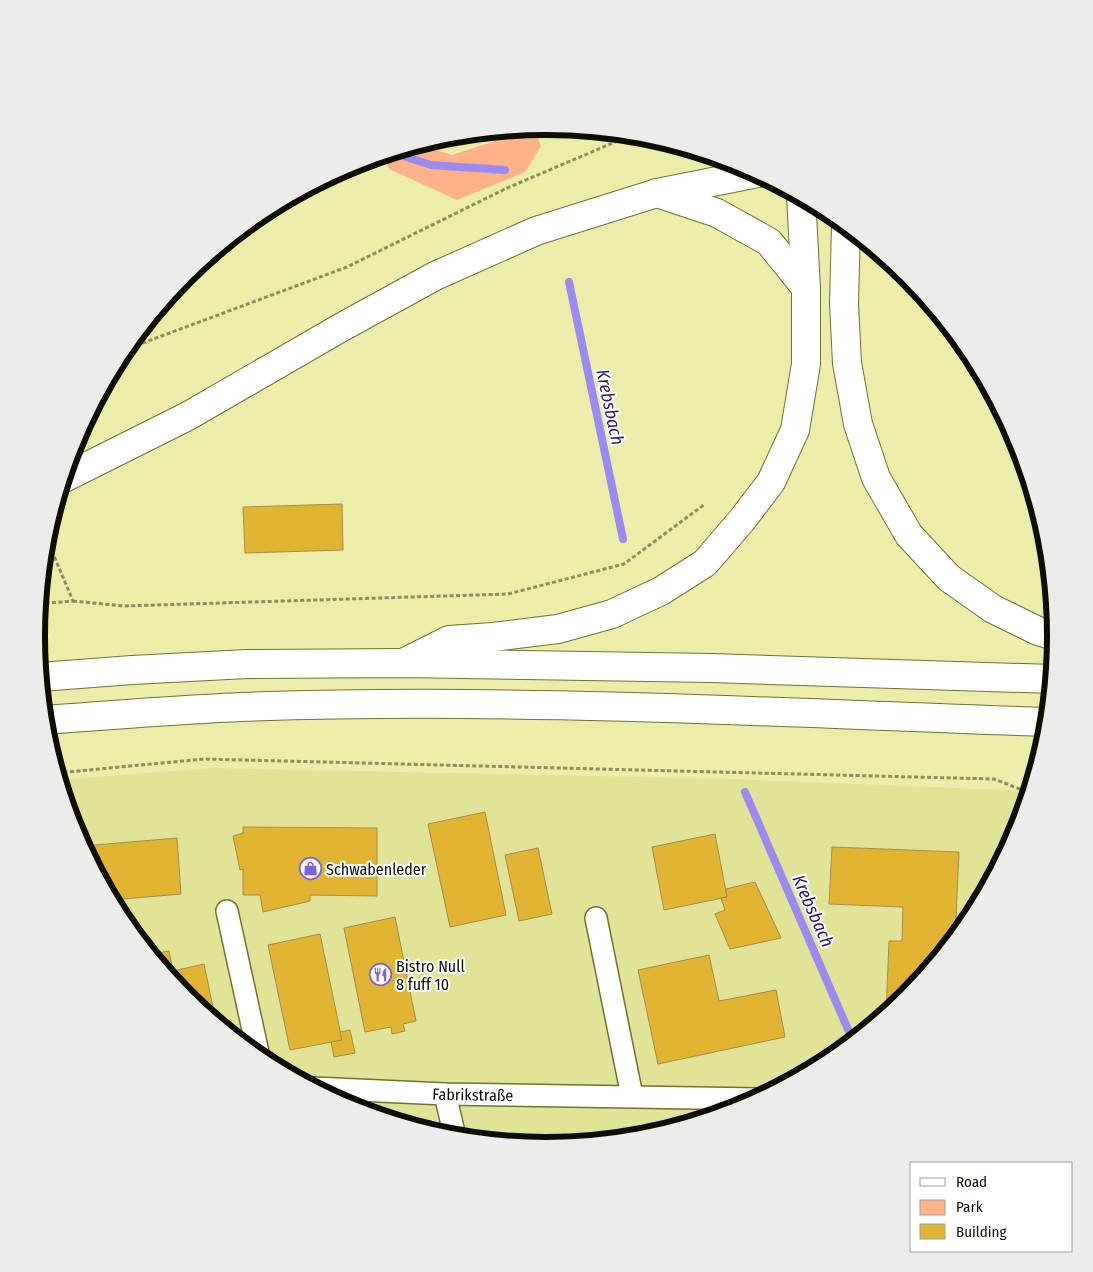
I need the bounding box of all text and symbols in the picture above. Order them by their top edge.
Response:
water label: Krebsbach [591,367,629,447]
shop icon: Schwabenleder [298,857,322,881]
place label: Schwabenleder [326,860,427,879]
water label: Krebsbach [787,871,839,951]
place label: Bistro Null 8 fuff 10 [396,957,465,994]
restaurant icon: Bistro Null 8 fuff 10 [368,963,392,987]
street label: Fabrikstraße [432,1084,514,1105]
legend [910,1162,1073,1252]
text: Road [956,1173,987,1191]
text: Park [956,1198,983,1216]
text: Building [956,1223,1007,1241]

